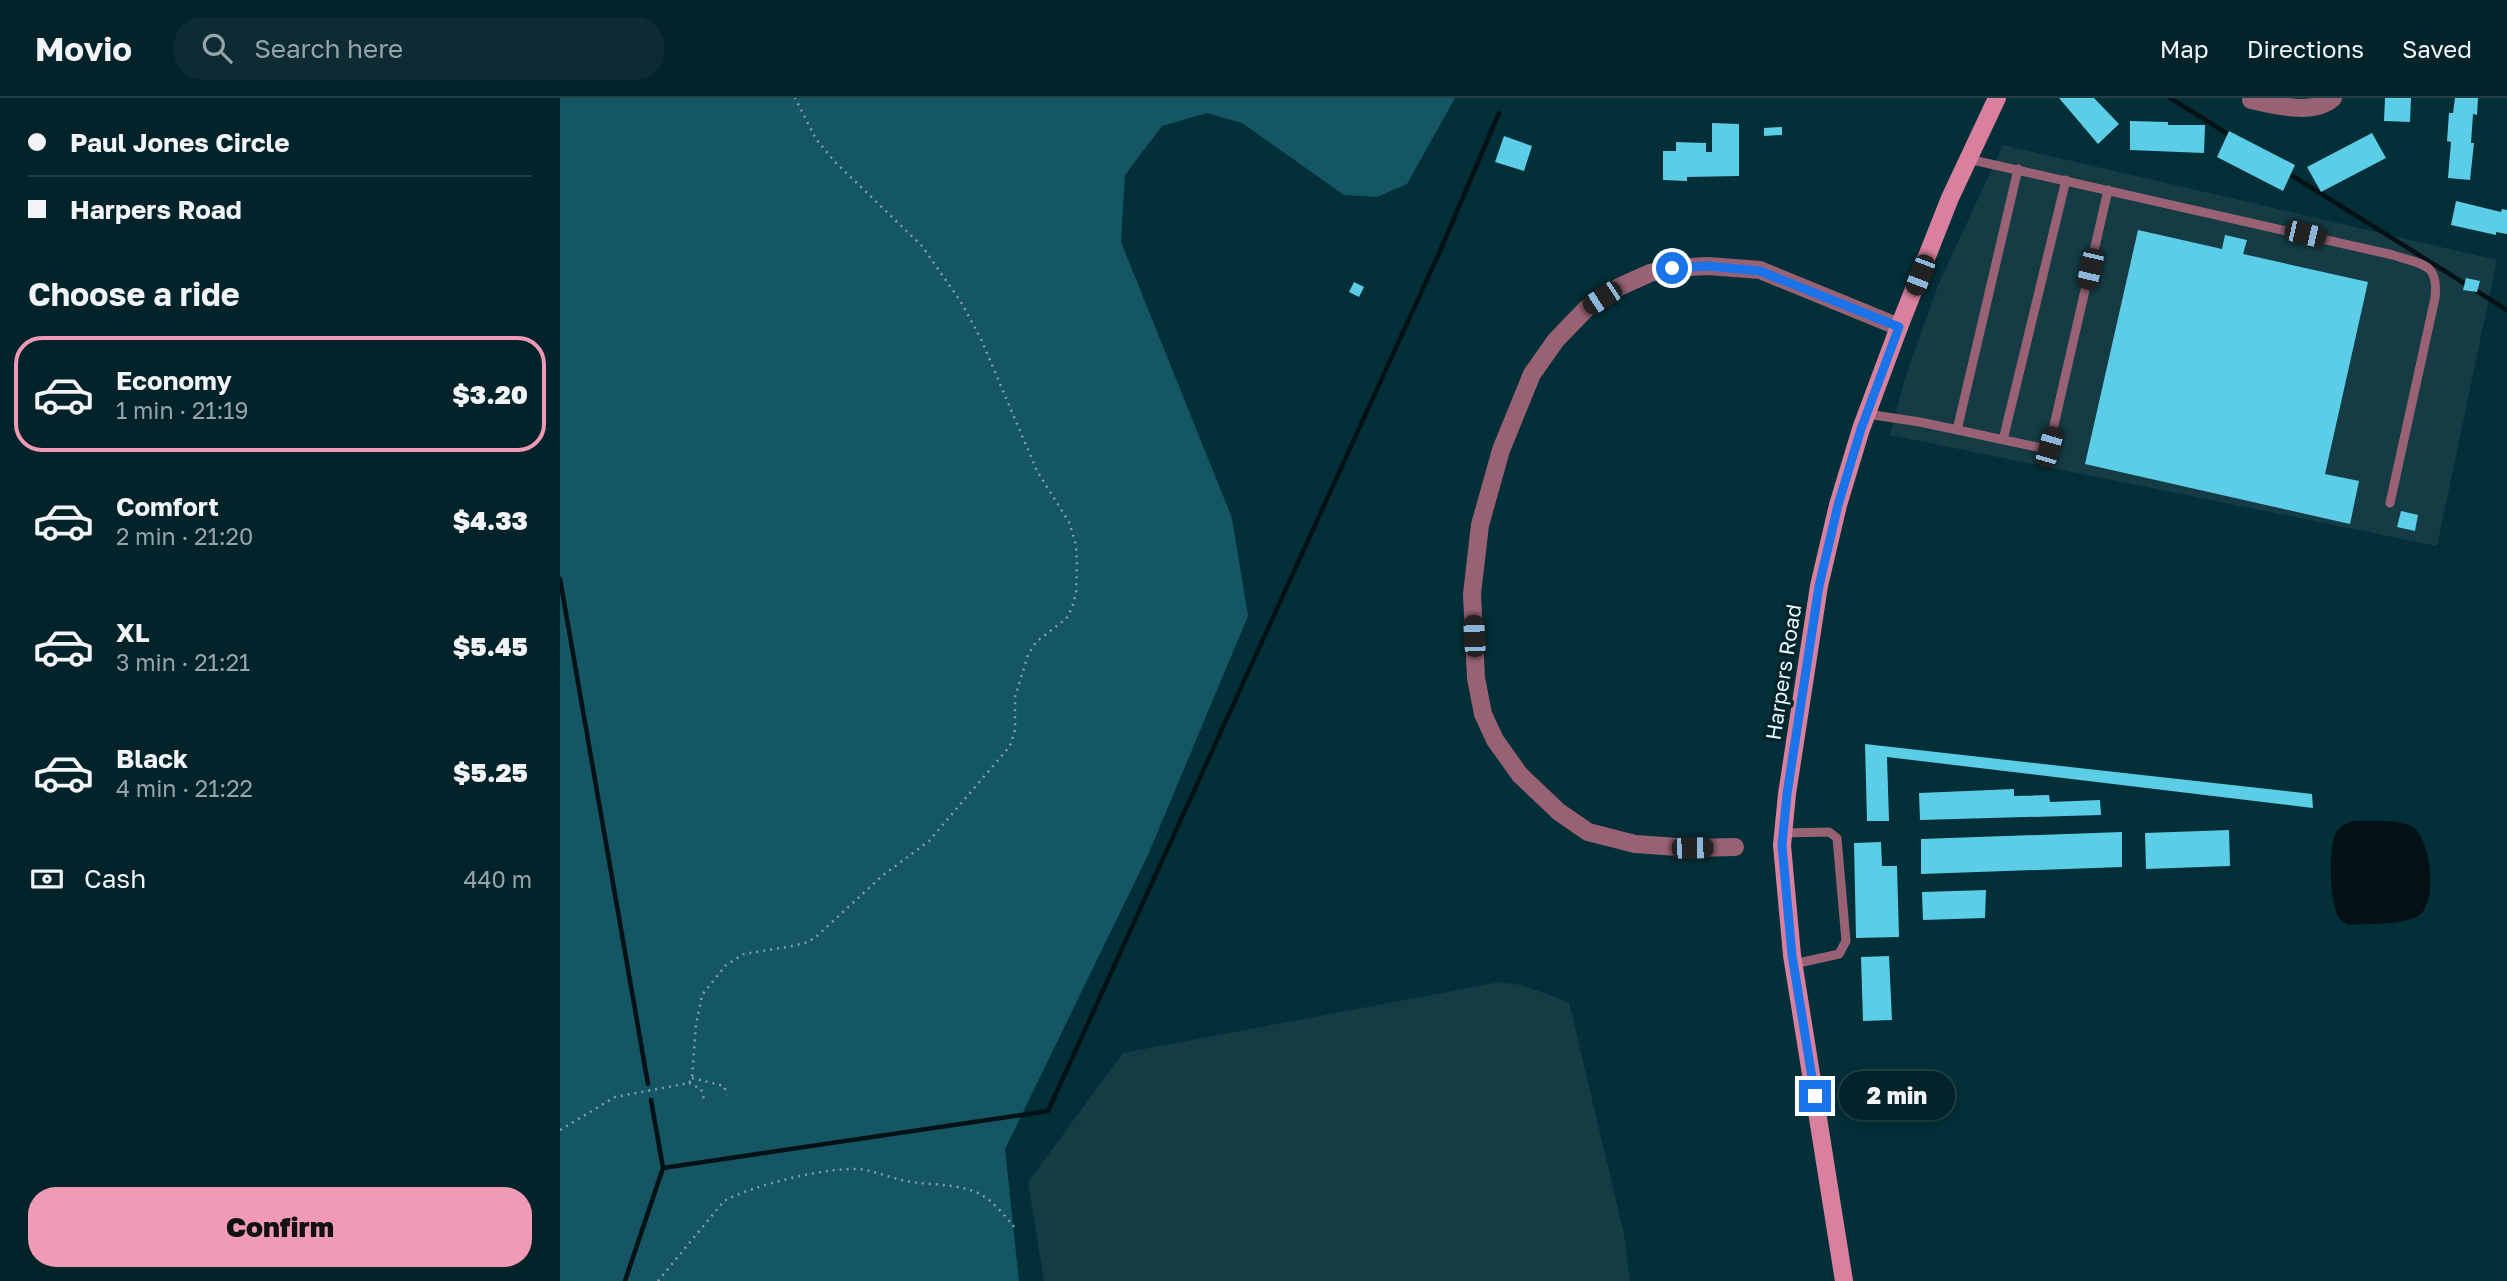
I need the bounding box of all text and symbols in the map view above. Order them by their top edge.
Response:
search box [174,17,664,80]
text: Movio [35,29,132,68]
icon: search [198,29,236,67]
text: Search here [254,33,403,64]
text: Map [2160,34,2209,63]
text: Directions [2247,34,2364,63]
text: Saved [2402,34,2472,63]
text: Paul Jones Circle [70,127,290,158]
text: Harpers Road [70,194,242,225]
car [2283,219,2328,249]
car [2076,246,2105,292]
route start [1656,252,1688,284]
car [1903,252,1938,298]
text: Choose a ride [28,275,240,313]
car [1579,278,1626,318]
icon: car [32,363,95,426]
text: Economy [116,365,232,396]
text: $3.20 [452,379,528,410]
text: 1 min · 21:19 [116,396,248,424]
car [2034,424,2065,470]
icon: car [32,489,95,552]
text: Comfort [116,491,219,522]
text: $4.33 [453,505,528,536]
text: 2 min · 21:20 [116,522,253,550]
street label: Harpers Road [1759,602,1807,742]
car [1463,614,1486,658]
icon: car [32,615,95,678]
text: XL [116,617,150,648]
text: $5.45 [453,631,528,662]
text: 3 min · 21:21 [116,648,250,676]
icon: car [32,741,95,804]
text: Black [116,743,188,774]
text: $5.25 [453,757,528,788]
text: 4 min · 21:22 [116,774,253,802]
car [1671,837,1714,859]
icon: cash [28,860,66,898]
text: Cash [84,863,146,894]
text: 440 m [464,865,532,893]
callout: 2 min [1840,1072,1955,1121]
route end [1799,1080,1831,1112]
text: 2 min [1867,1081,1927,1109]
button: Confirm [28,1187,532,1267]

